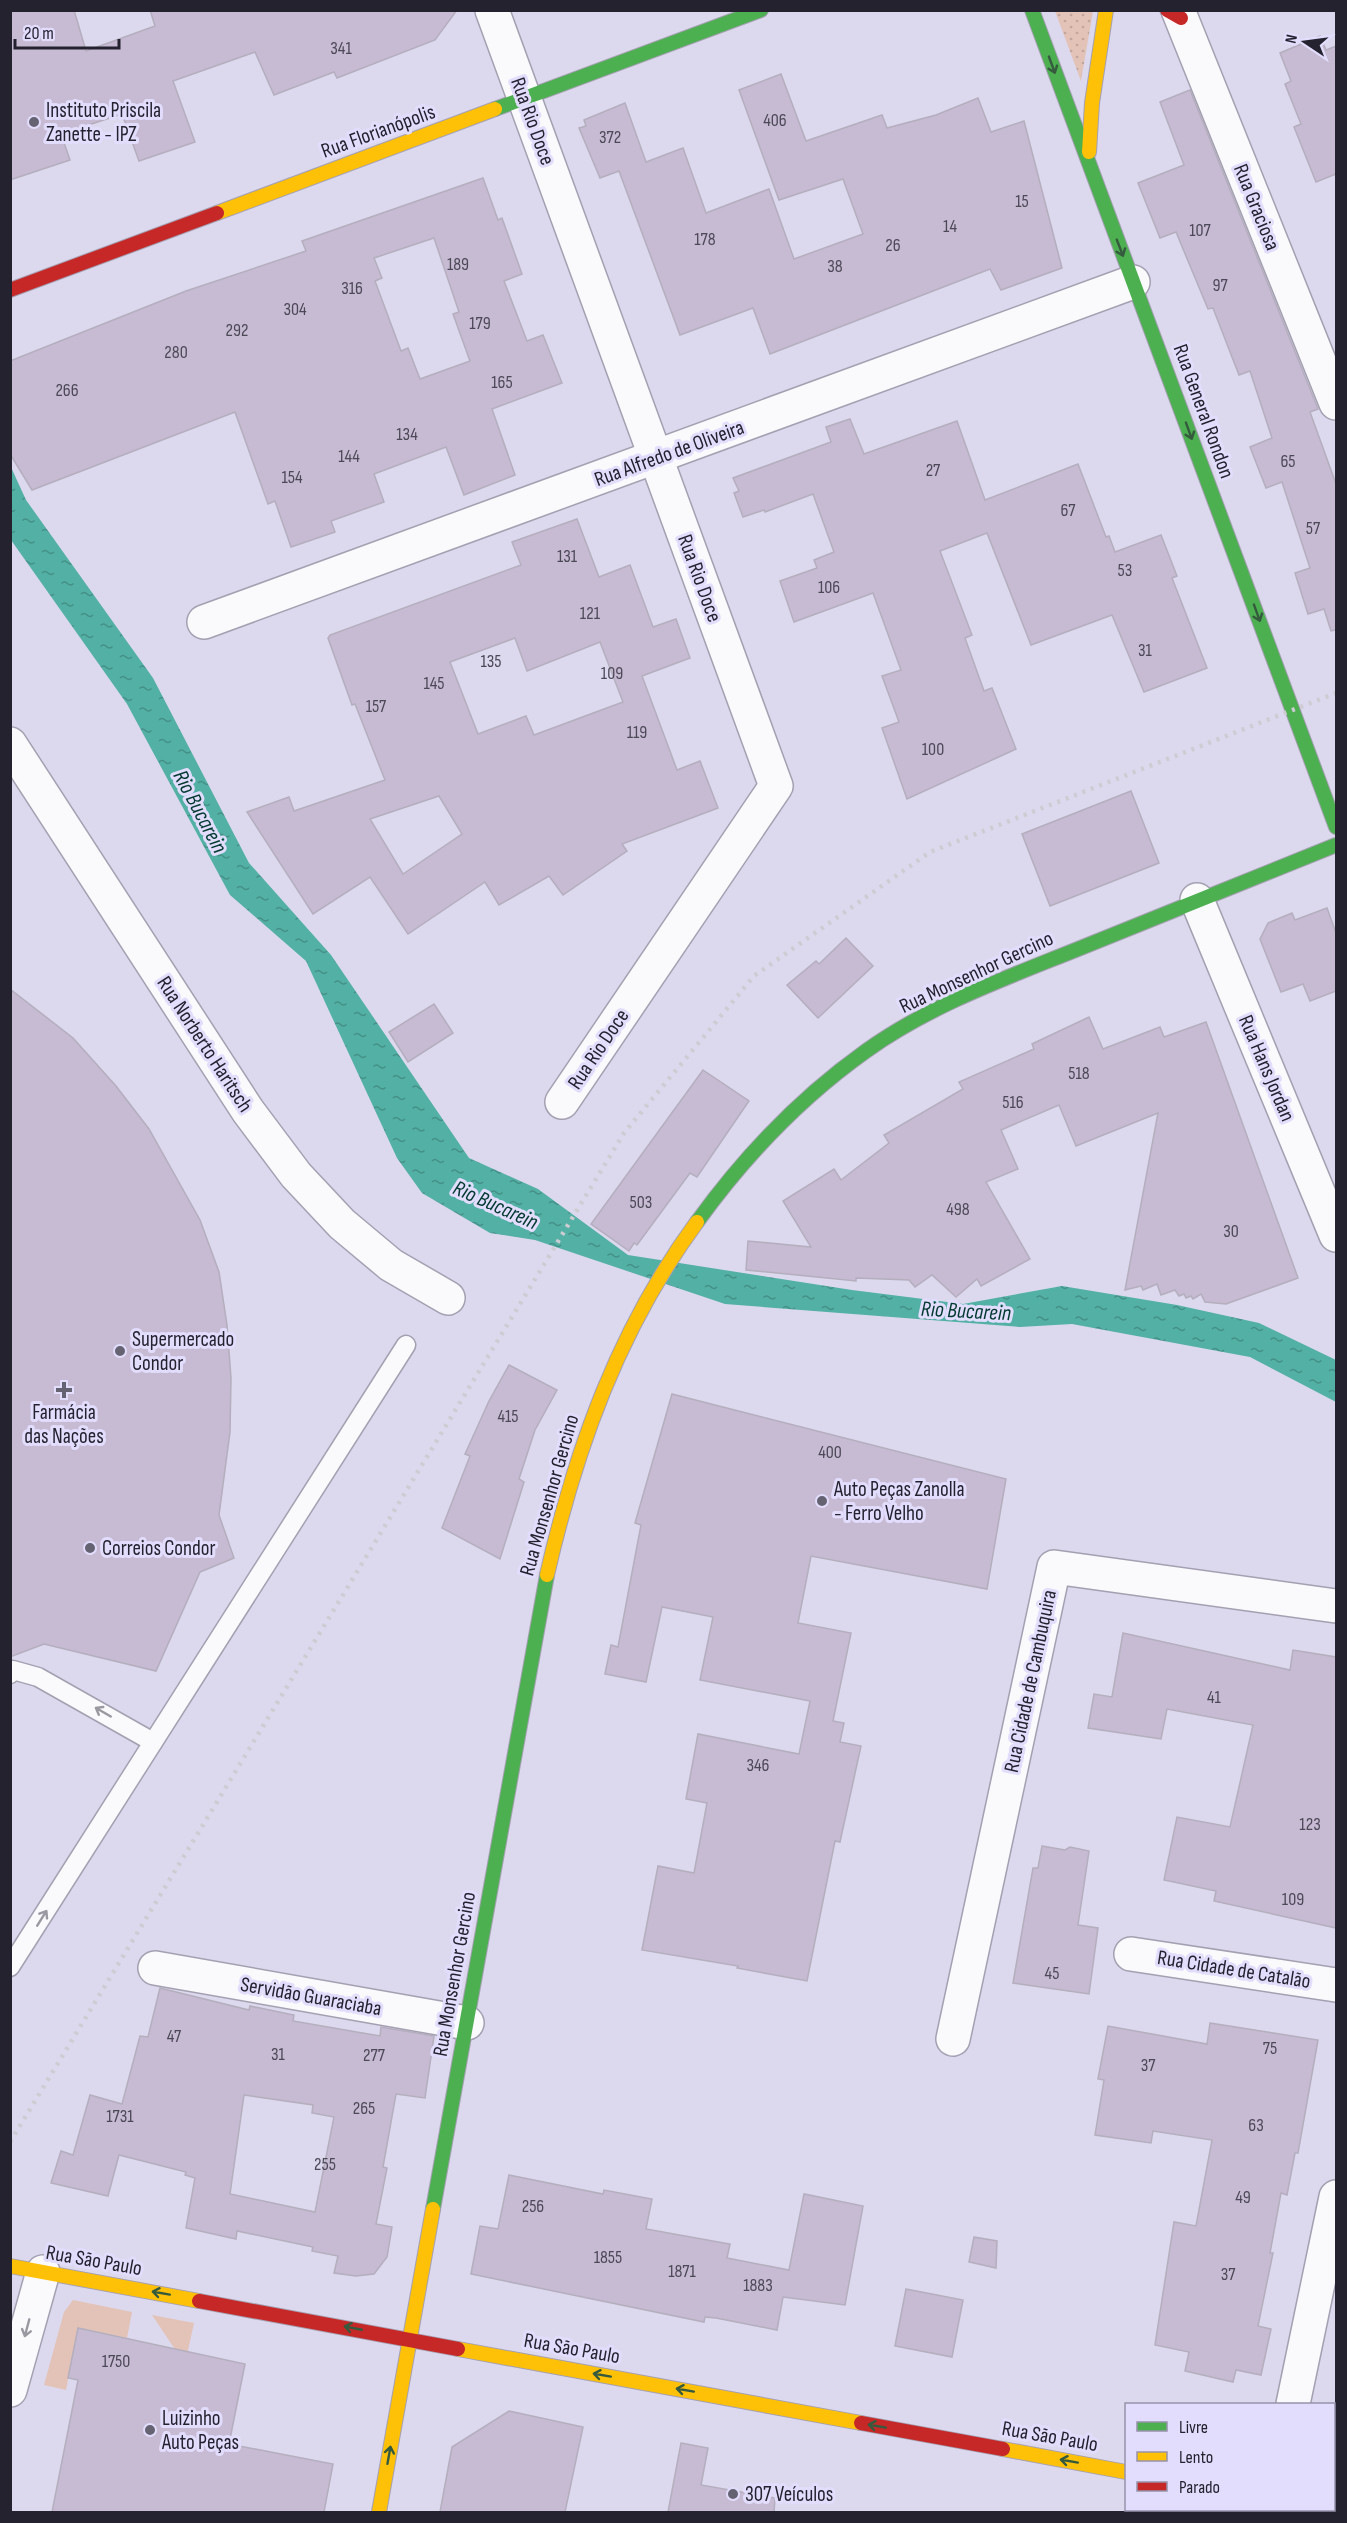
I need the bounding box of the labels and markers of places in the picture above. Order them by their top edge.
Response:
place label: Instituto Priscila Zanette - IPZ [46,98,161,147]
marker: Instituto Priscila Zanette - IPZ [27,115,41,129]
place label: Supermercado Condor [132,1327,234,1376]
marker: Supermercado Condor [113,1344,127,1358]
marker: Farmácia das Nações [57,1383,71,1397]
place label: Farmácia das Nações [24,1400,104,1449]
place label: Auto Peças Zanolla - Ferro Velho [833,1477,965,1526]
marker: Auto Peças Zanolla - Ferro Velho [815,1494,829,1508]
place label: Correios Condor [102,1536,216,1561]
marker: Correios Condor [83,1541,97,1555]
place label: Luizinho Auto Peças [161,2406,239,2455]
marker: Luizinho Auto Peças [143,2423,157,2437]
place label: 307 Veículos [745,2482,833,2507]
marker: 307 Veículos [726,2487,740,2501]

